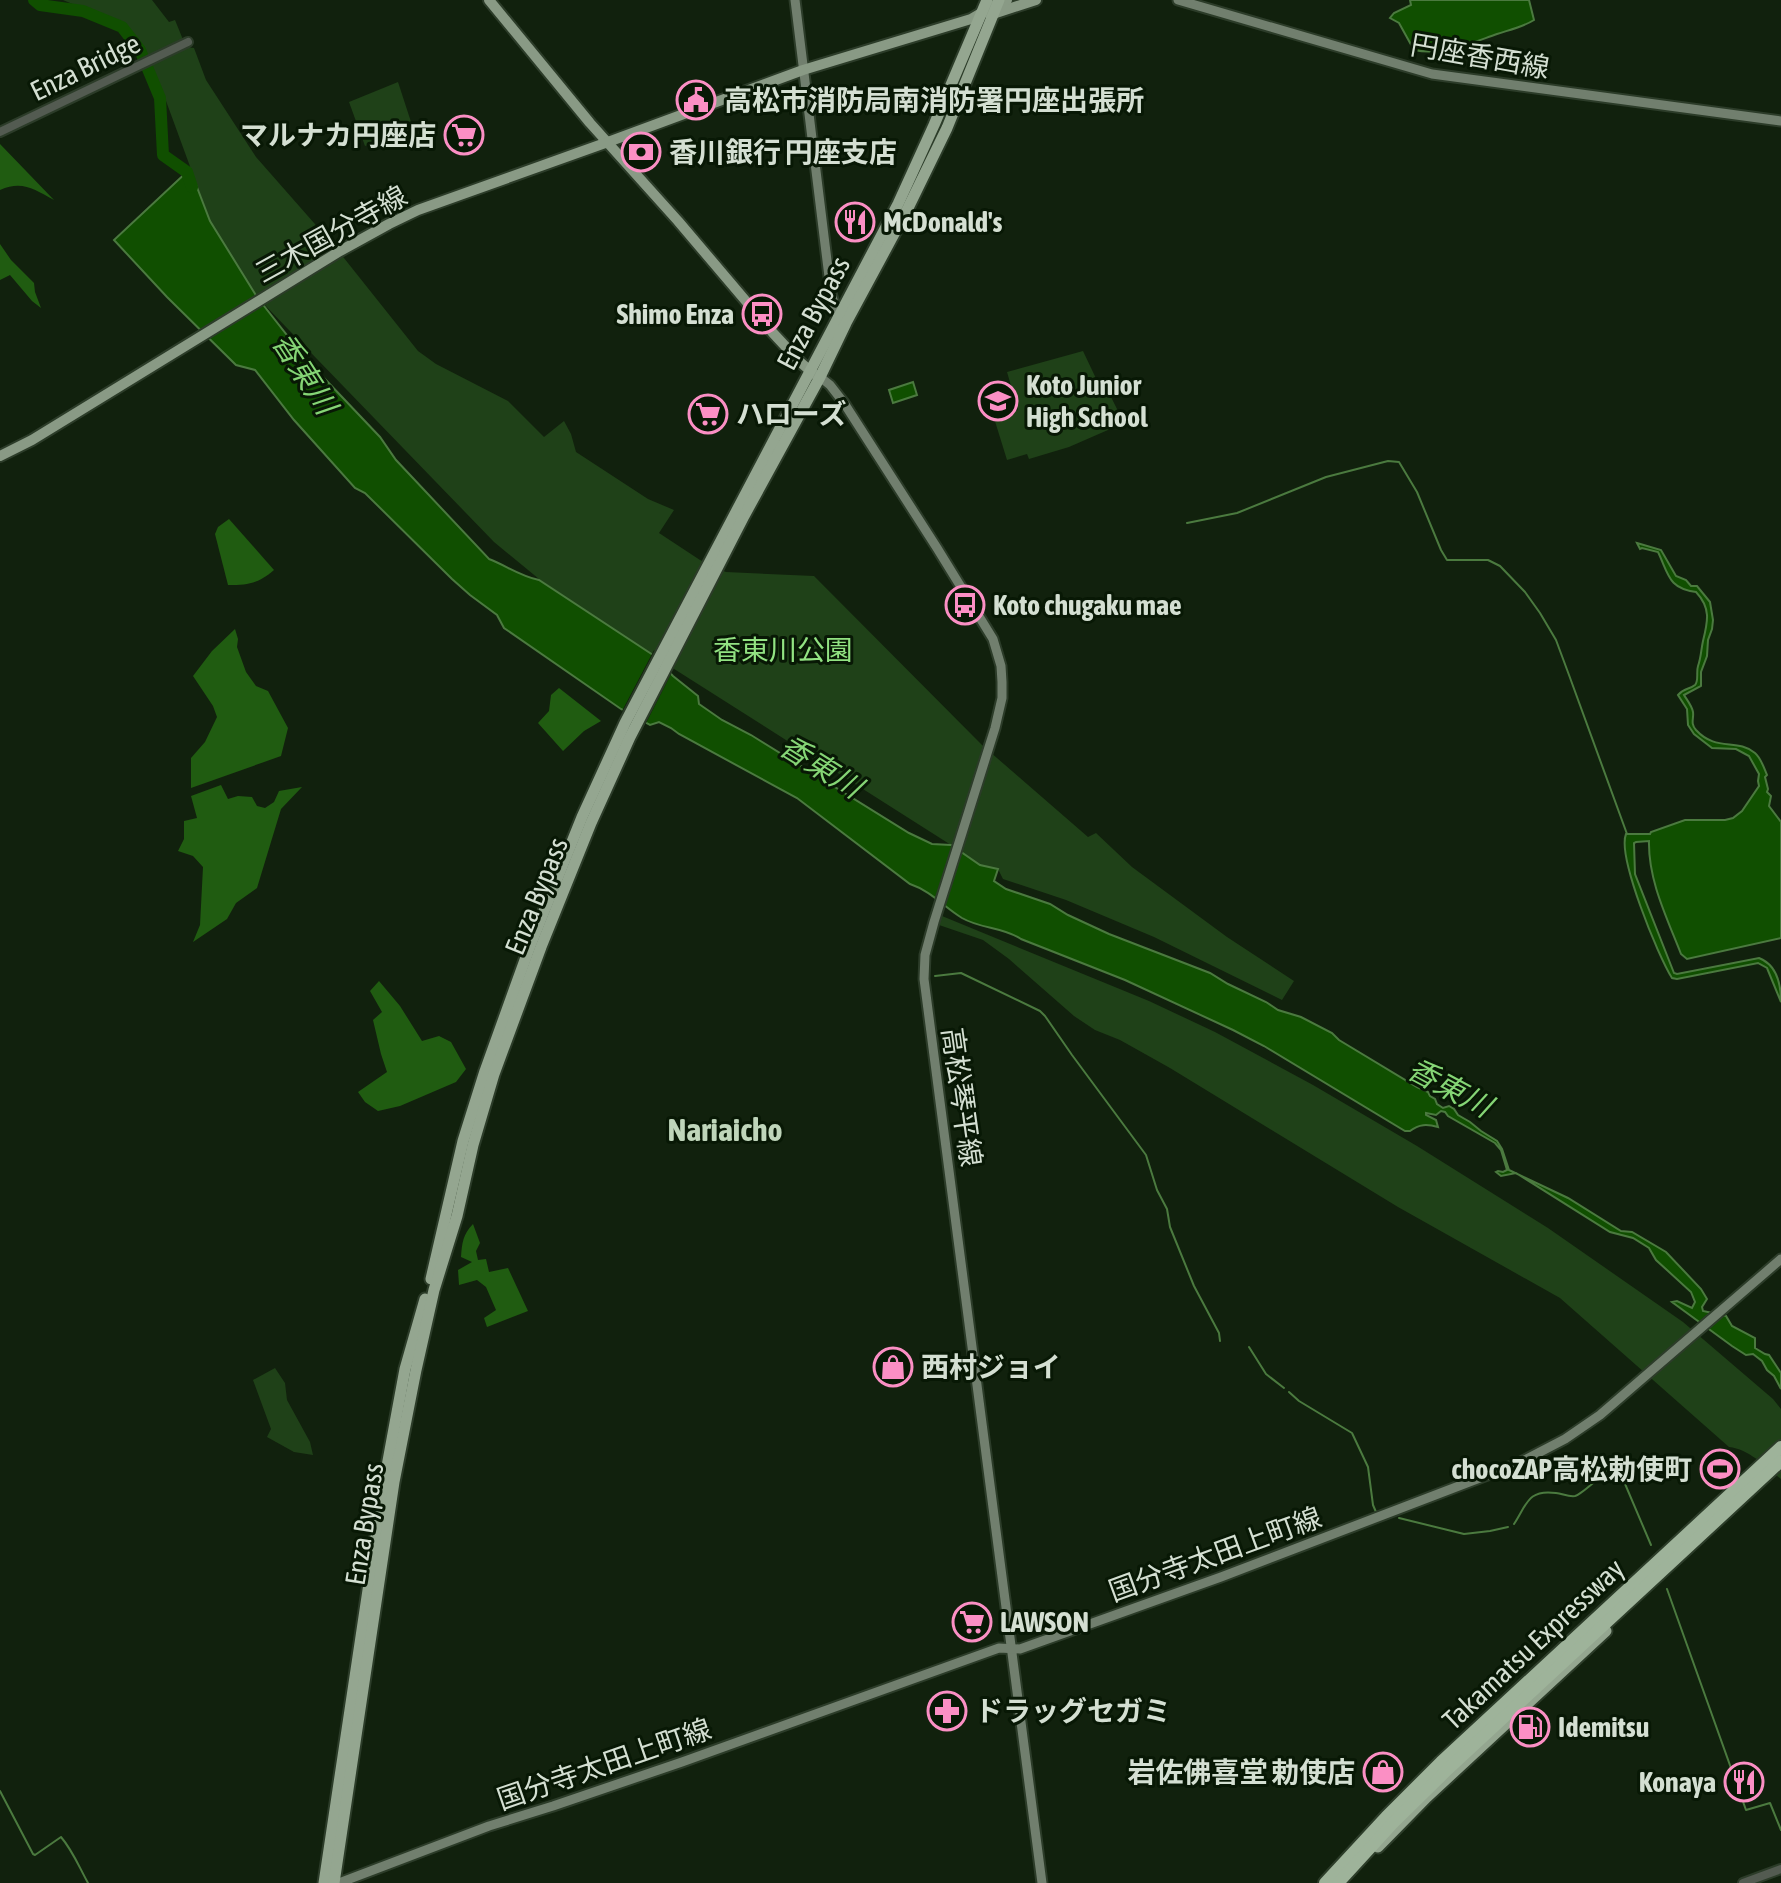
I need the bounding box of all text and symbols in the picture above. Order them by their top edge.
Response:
street label: Enza Bridge [25,27,145,107]
street label: 円座香西線 [1408,28,1552,84]
public building icon: 高松市消防局南消防署円座出張所 [675,79,717,121]
place label: 高松市消防局南消防署円座出張所 [724,84,1144,116]
supermarket icon: マルナカ円座店 [443,114,485,156]
place label: マルナカ円座店 [240,119,436,151]
bank icon: 香川銀行 円座支店 [620,131,662,173]
place label: 香川銀行 円座支店 [669,136,897,168]
street label: 三木国分寺線 [250,179,412,289]
restaurant icon: McDonald's [834,201,876,243]
place label: McDonald's [883,206,1003,238]
street label: Enza Bypass [770,251,856,375]
bus stop icon: Shimo Enza [741,293,783,335]
place label: Shimo Enza [616,298,734,330]
water label: 香東川 [266,326,345,423]
place label: Koto Junior High School [1026,369,1148,433]
school or university icon: Koto Junior High School [977,380,1019,422]
supermarket icon: ハローズ [687,393,729,435]
place label: ハローズ [736,398,847,430]
bus stop icon: Koto chugaku mae [944,584,986,626]
place label: Koto chugaku mae [993,589,1182,621]
park label: 香東川公園 [713,634,853,666]
water label: 香東川 [774,728,871,806]
street label: Enza Bypass [498,833,574,959]
street label: 高松琴平線 [936,1025,988,1169]
water label: 香東川 [1402,1051,1500,1125]
district label: Nariaicho [667,1111,783,1148]
shop icon: 西村ジョイ [872,1346,914,1388]
place label: 西村ジョイ [921,1351,1061,1383]
sports icon: chocoZAP高松勅使町 [1699,1448,1741,1490]
place label: chocoZAP高松勅使町 [1451,1453,1692,1485]
street label: Enza Bypass [339,1461,389,1587]
street label: 国分寺太田上町線 [1104,1501,1326,1607]
street label: Takamatsu Expressway [1436,1552,1630,1736]
supermarket icon: LAWSON [951,1601,993,1643]
place label: LAWSON [1000,1606,1089,1638]
pharmacy icon: ドラッグセガミ [926,1690,968,1732]
place label: ドラッグセガミ [975,1695,1171,1727]
fuel station icon: Idemitsu [1509,1706,1551,1748]
place label: Idemitsu [1558,1711,1649,1743]
street label: 国分寺太田上町線 [493,1712,715,1816]
shop icon: 岩佐佛喜堂 勅使店 [1362,1751,1404,1793]
place label: 岩佐佛喜堂 勅使店 [1127,1756,1355,1788]
restaurant icon: Konaya [1723,1761,1765,1803]
place label: Konaya [1639,1766,1716,1798]

